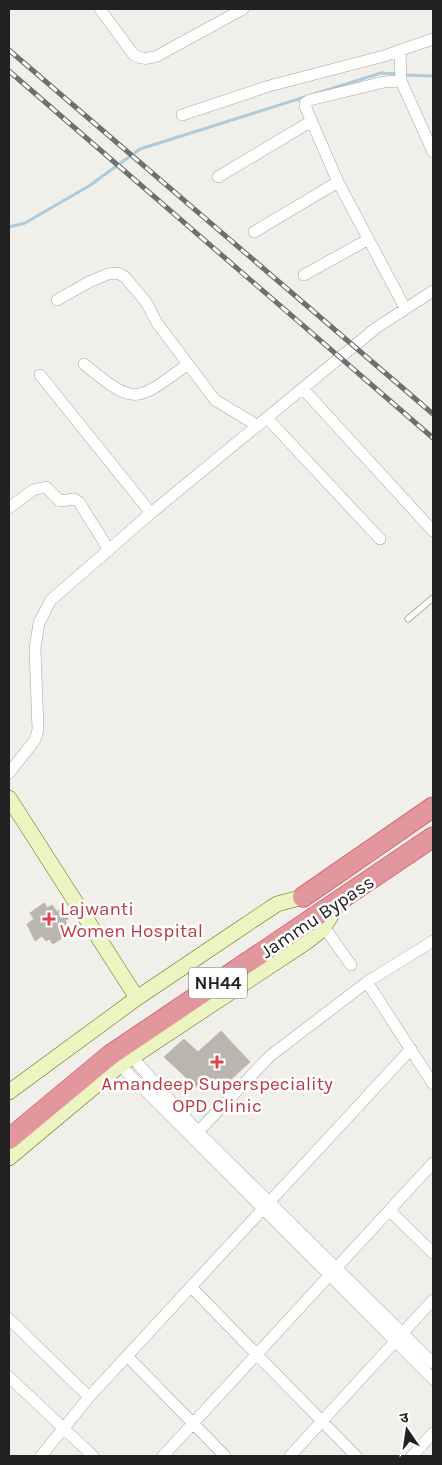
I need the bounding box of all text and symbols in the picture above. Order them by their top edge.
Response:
street label: Jammu Bypass [257,871,378,963]
place label: Lajwanti Women Hospital [60,898,203,942]
marker: Lajwanti Women Hospital [42,912,56,926]
road number: NH44 [189,968,247,998]
marker: Amandeep Superspeciality OPD Clinic [210,1055,224,1069]
place label: Amandeep Superspeciality OPD Clinic [101,1073,333,1117]
north arrow [382,1405,432,1455]
text: उ [398,1408,411,1427]

